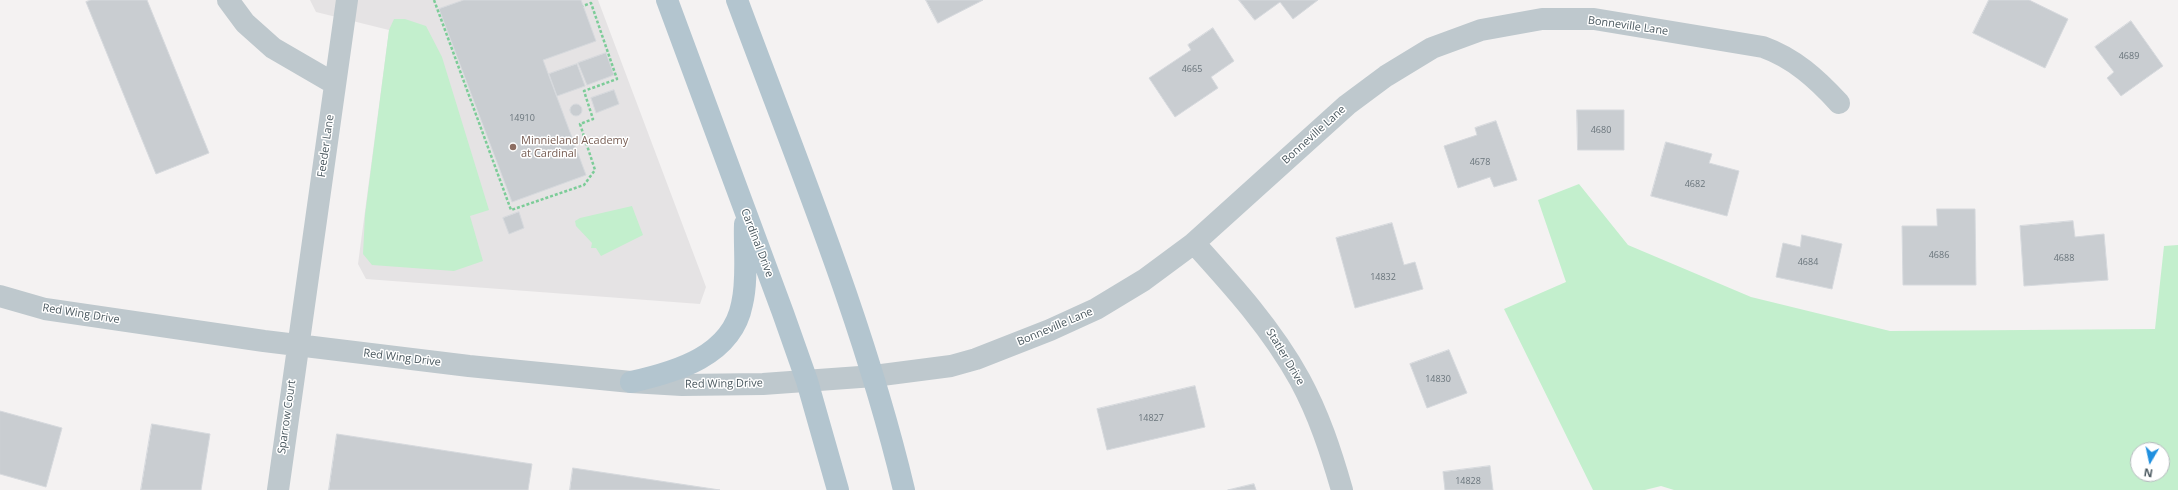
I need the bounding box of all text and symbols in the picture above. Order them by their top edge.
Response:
street label: Bonneville Lane [1587,14,1669,38]
house number: 4689 [2119,51,2139,61]
house number: 4665 [1182,64,1202,74]
street label: Bonneville Lane [1279,103,1349,167]
house number: 14910 [509,113,535,123]
street label: Feeder Lane [315,114,337,178]
house number: 4680 [1591,125,1611,135]
place label: Minnieland Academy at Cardinal [521,134,628,160]
marker: Minnieland Academy at Cardinal [508,142,518,152]
house number: 4678 [1470,157,1490,167]
house number: 4682 [1685,179,1705,189]
street label: Cardinal Drive [738,207,776,279]
house number: 4686 [1929,250,1949,260]
house number: 4688 [2054,253,2074,263]
house number: 4684 [1798,257,1818,267]
house number: 14832 [1370,272,1396,282]
street label: Red Wing Drive [41,301,121,327]
street label: Bonneville Lane [1015,305,1095,349]
street label: Statler Drive [1263,327,1307,387]
street label: Red Wing Drive [362,347,442,369]
house number: 14830 [1425,374,1451,384]
street label: Red Wing Drive [685,377,763,391]
street label: Sparrow Court [275,379,299,455]
house number: 14827 [1138,413,1164,423]
north arrow [2130,442,2170,482]
text: N [2143,465,2154,481]
house number: 14828 [1455,476,1481,486]

